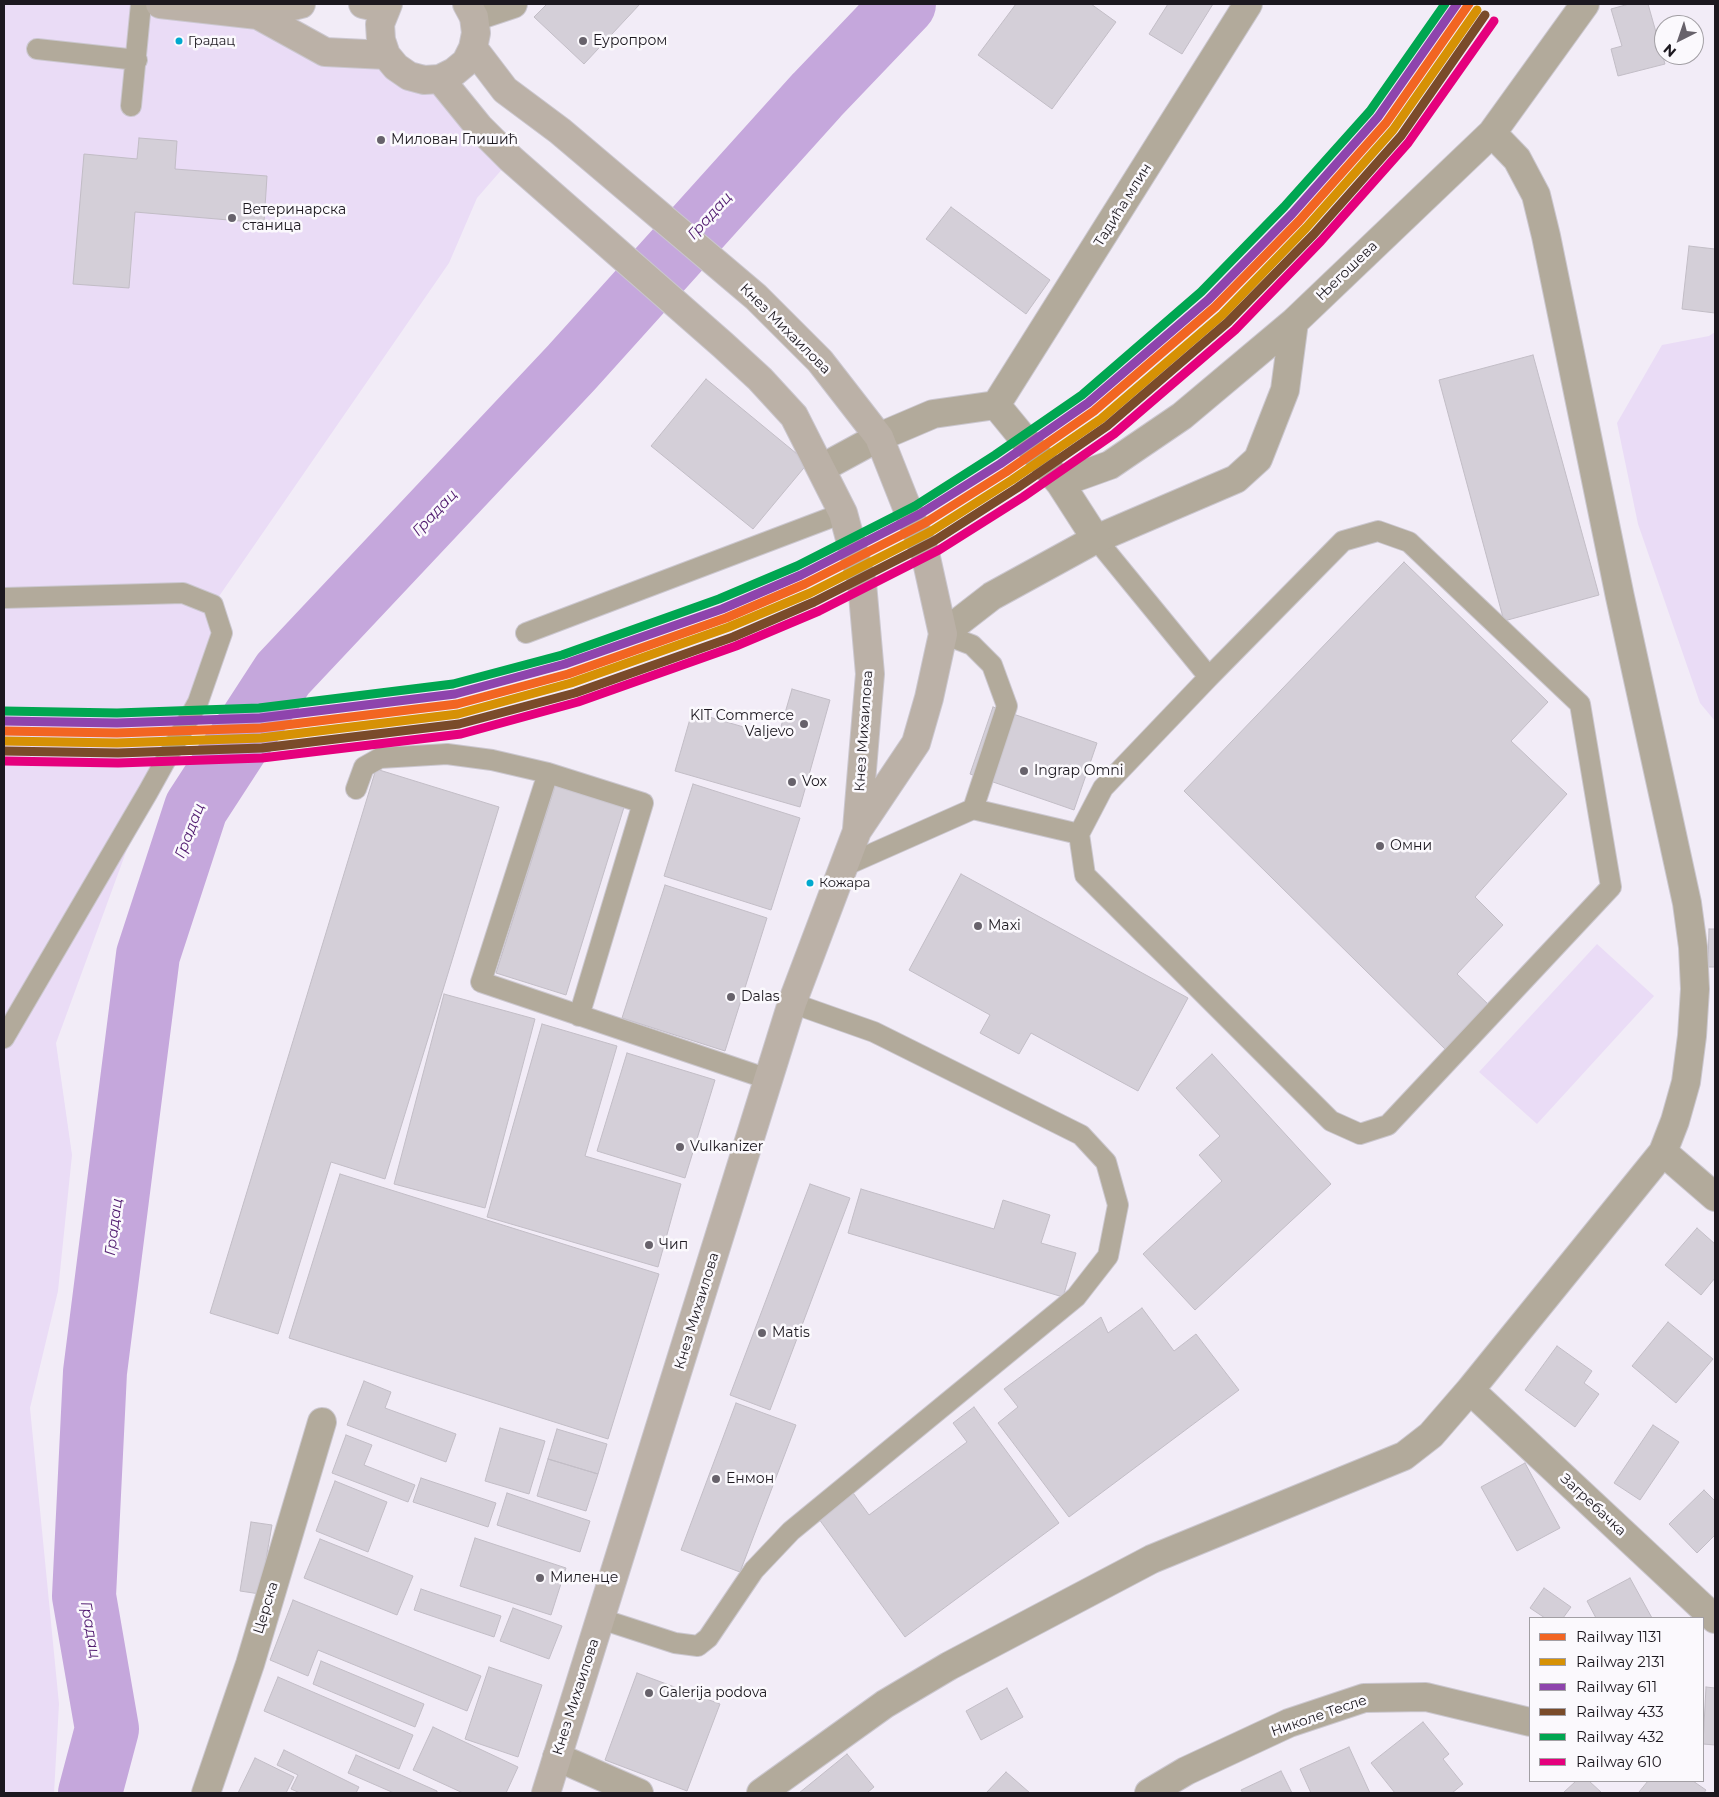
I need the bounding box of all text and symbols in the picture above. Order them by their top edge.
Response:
north arrow [1654,15,1704,65]
place label: Градац [188,33,235,49]
place label: Еуропром [593,33,667,49]
marker: Еуропром [577,35,589,47]
marker: Градац [174,36,184,46]
text: N [1660,40,1680,61]
place label: Милован Глишић [391,132,518,148]
marker: Милован Глишић [375,134,387,146]
street label: Тадића млин [1091,160,1155,250]
water label: Градац [684,189,736,243]
place label: Ветеринарска станица [242,202,346,234]
marker: Ветеринарска станица [226,212,238,224]
street label: Његошева [1313,238,1381,304]
street label: Кнез Михаилова [736,280,834,378]
water label: Градац [409,486,461,540]
street label: Кнез Михаилова [851,670,877,792]
place label: KIT Commerce Valjevo [690,708,794,740]
marker: KIT Commerce Valjevo [798,718,810,730]
place label: Ingrap Omni [1034,763,1124,779]
marker: Ingrap Omni [1018,765,1030,777]
place label: Vox [802,774,827,790]
marker: Vox [786,776,798,788]
water label: Градац [171,801,209,861]
place label: Омни [1390,838,1432,854]
marker: Омни [1374,840,1386,852]
place label: Кожара [819,875,870,891]
marker: Кожара [805,878,815,888]
place label: Maxi [988,918,1021,934]
marker: Maxi [972,920,984,932]
place label: Dalas [741,989,780,1005]
marker: Dalas [725,991,737,1003]
place label: Vulkanizer [690,1139,763,1155]
marker: Vulkanizer [674,1141,686,1153]
water label: Градац [102,1197,126,1257]
place label: Чип [659,1237,688,1253]
marker: Чип [643,1239,655,1251]
street label: Кнез Михаилова [671,1250,723,1372]
place label: Matis [772,1325,810,1341]
marker: Matis [756,1327,768,1339]
street label: Загребачка [1557,1470,1629,1540]
place label: Енмон [726,1471,774,1487]
marker: Енмон [710,1473,722,1485]
place label: Миленце [550,1570,618,1586]
marker: Миленце [534,1572,546,1584]
street label: Церска [250,1580,282,1636]
water label: Градац [76,1600,104,1660]
legend [1529,1617,1704,1782]
text: Railway 1131 [1576,1627,1662,1646]
street label: Кнез Михаилова [549,1637,603,1757]
text: Railway 2131 [1576,1652,1665,1671]
text: Railway 611 [1576,1677,1657,1696]
place label: Galerija podova [659,1685,767,1701]
marker: Galerija podova [643,1687,655,1699]
street label: Николе Тесле [1269,1692,1369,1740]
text: Railway 433 [1576,1702,1664,1721]
text: Railway 432 [1576,1727,1664,1746]
text: Railway 610 [1576,1752,1662,1771]

